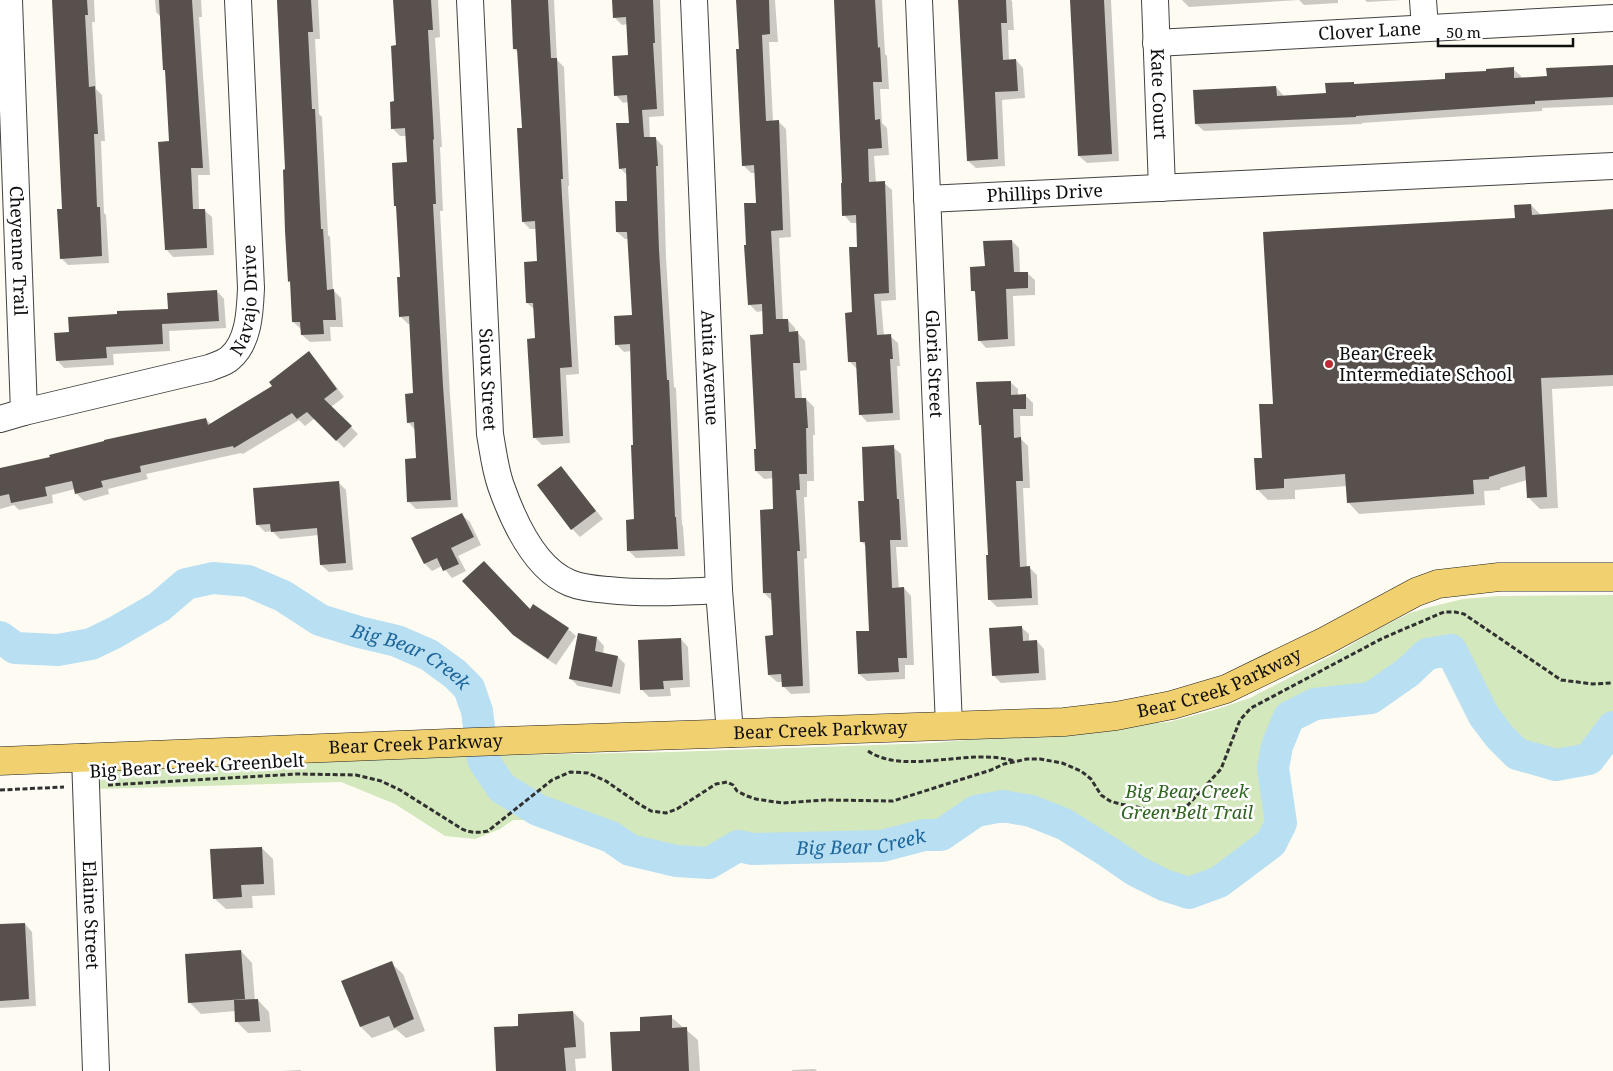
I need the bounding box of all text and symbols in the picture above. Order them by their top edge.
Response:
scale bar [1438,15,1573,47]
street label: Clover Lane [1318,16,1422,45]
text: 50 m [1446,22,1481,42]
street label: Kate Court [1146,48,1173,140]
street label: Phillips Drive [986,178,1103,207]
street label: Cheyenne Trail [5,185,34,317]
street label: Navajo Drive [224,244,262,360]
street label: Anita Avenue [696,309,725,426]
street label: Gloria Street [921,309,949,418]
street label: Sioux Street [474,328,503,431]
place label: Bear Creek Intermediate School [1339,341,1513,386]
marker: Bear Creek Intermediate School [1323,358,1335,370]
water label: Big Bear Creek [347,617,477,696]
street label: Bear Creek Parkway [1135,641,1306,723]
street label: Bear Creek Parkway [733,714,909,744]
street label: Bear Creek Parkway [328,728,504,759]
street label: Big Bear Creek Greenbelt [89,747,305,783]
park label: Big Bear Creek Green Belt Trail [1121,779,1254,824]
water label: Big Bear Creek [795,822,930,861]
street label: Elaine Street [78,860,105,970]

